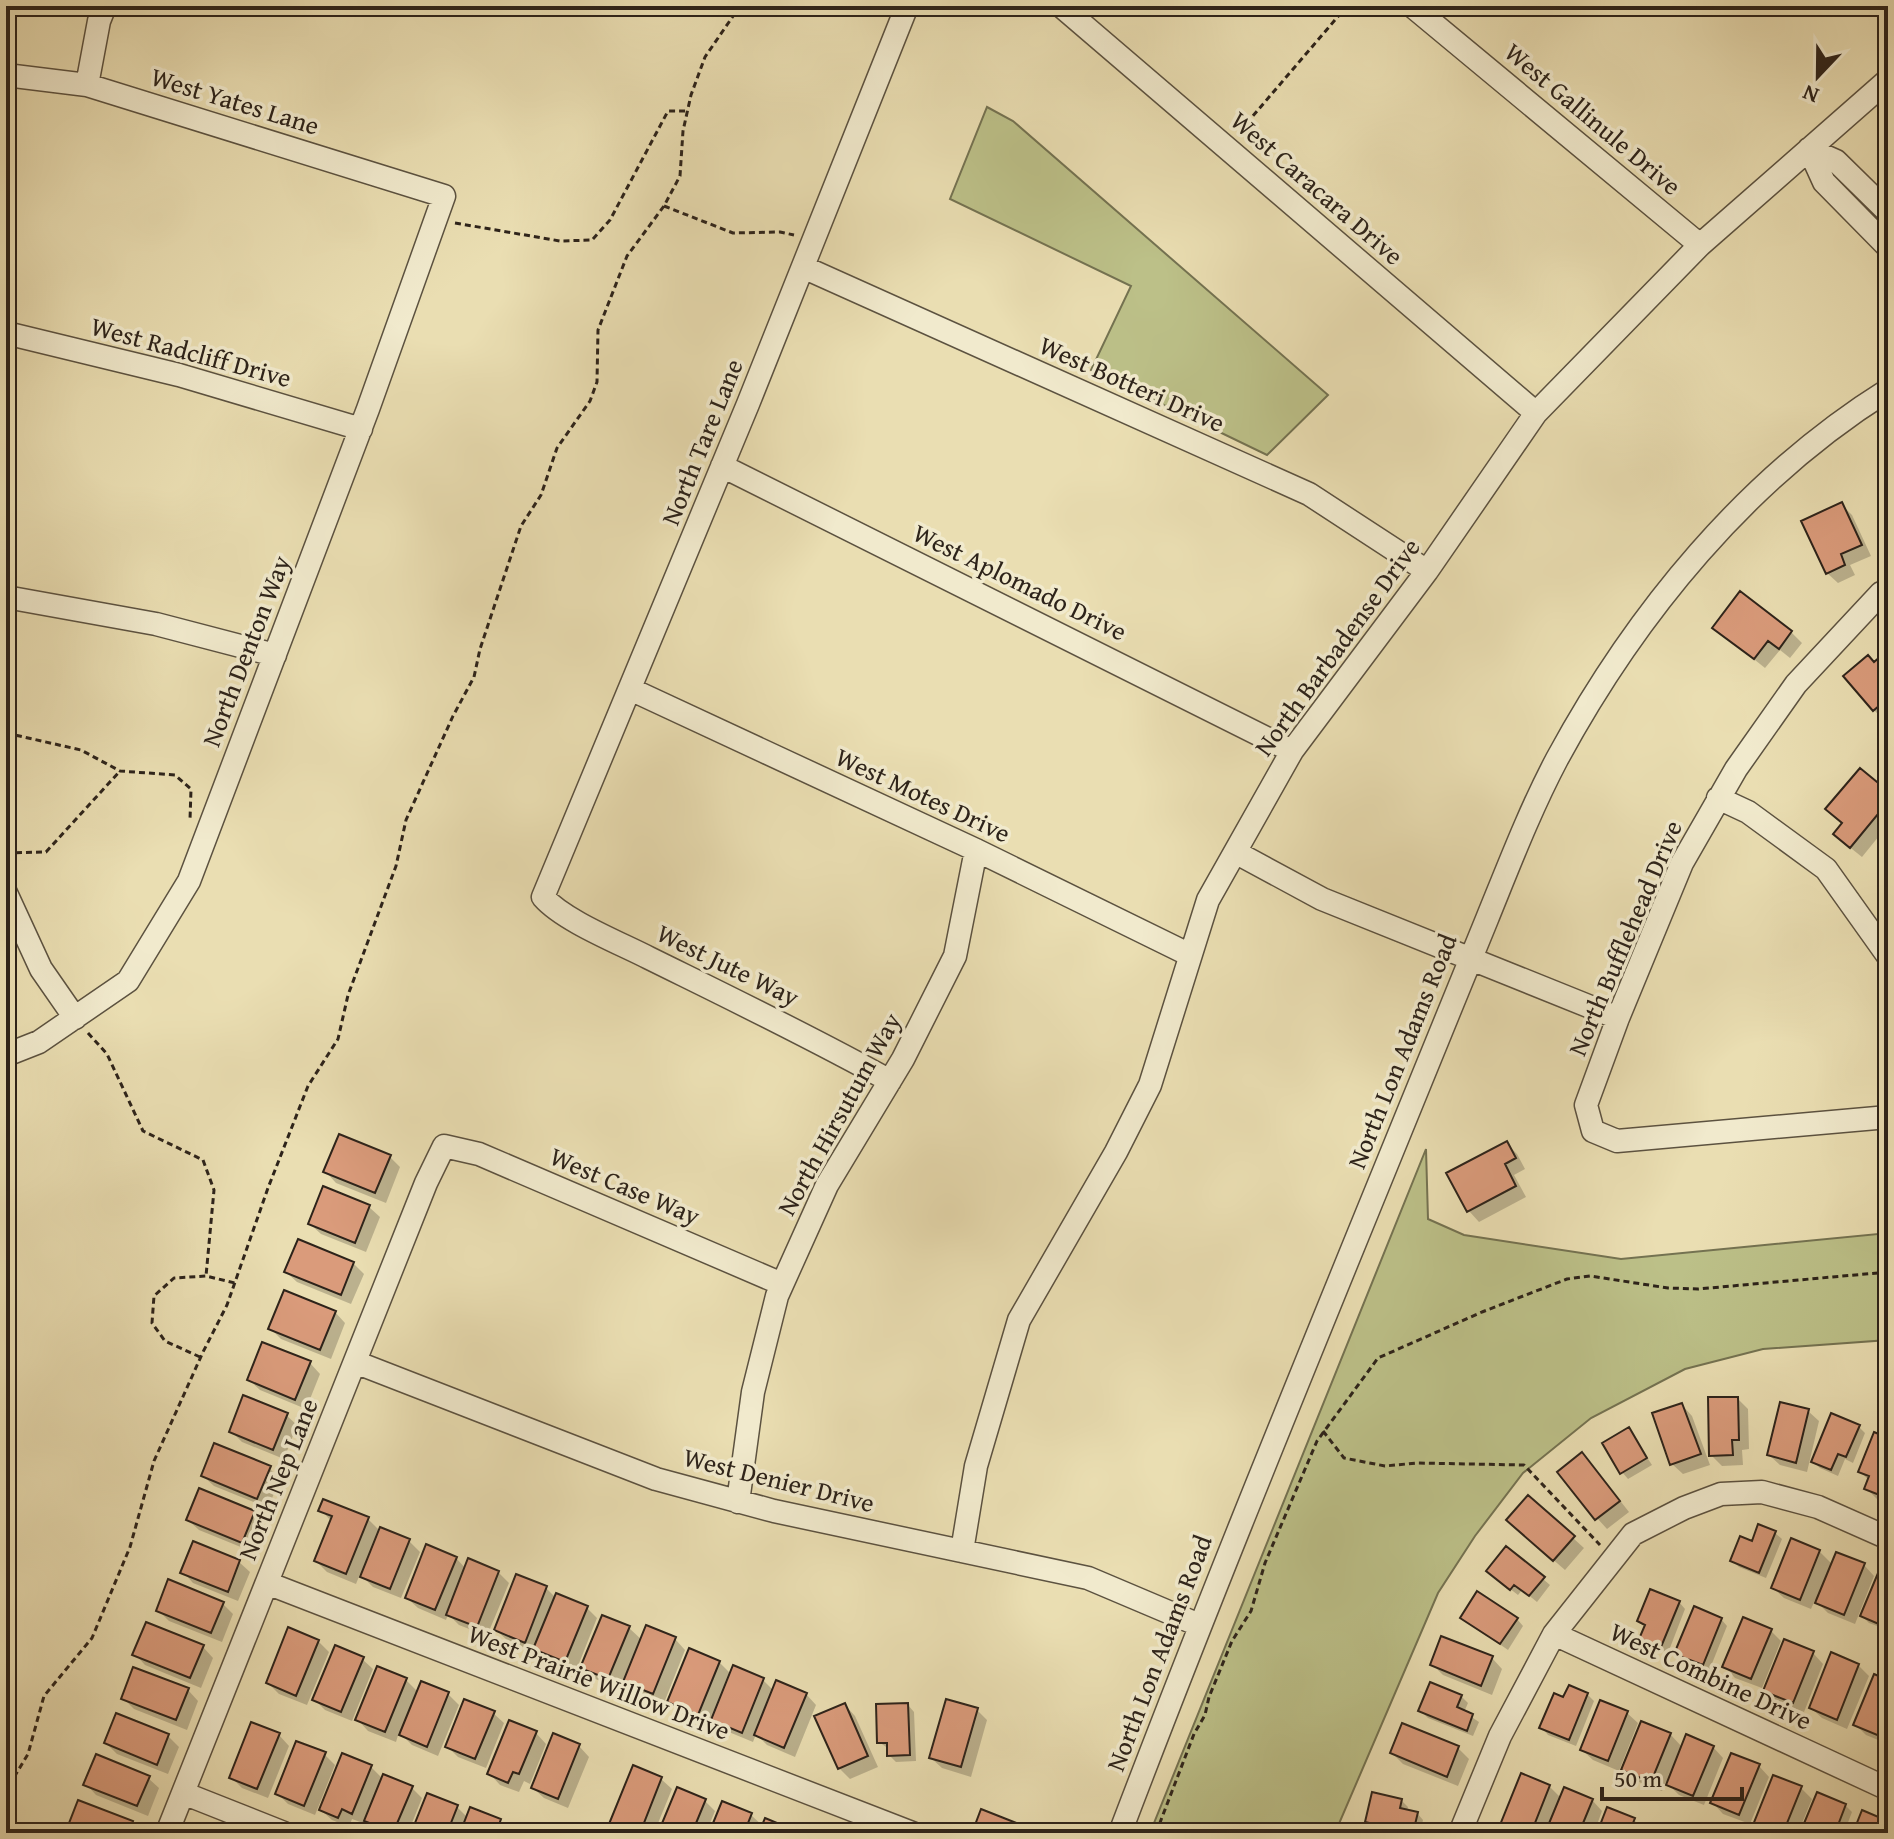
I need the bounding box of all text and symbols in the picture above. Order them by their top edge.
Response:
street label: West Gallinule Drive [1496,33,1690,204]
north arrow [1778,36,1858,116]
street label: West Yates Lane [146,56,324,145]
text: N [1797,77,1823,112]
street label: West Caracara Drive [1222,101,1413,274]
street label: West Radcliff Drive [87,306,296,397]
street label: West Botteri Drive [1033,325,1231,442]
street label: North Tare Lane [650,353,753,531]
street label: West Aplomado Drive [907,513,1134,650]
street label: North Barbadense Drive [1244,530,1429,764]
street label: North Denton Way [191,549,300,752]
street label: West Motes Drive [829,737,1017,852]
street label: North Bufflehead Drive [1557,814,1692,1062]
street label: West Jute Way [650,913,806,1016]
street label: North Lon Adams Road [1337,927,1467,1174]
street label: North Hirsutum Way [767,1005,911,1222]
street label: West Case Way [544,1136,706,1235]
street label: North Nep Lane [227,1392,328,1565]
street label: West Denier Drive [680,1437,879,1522]
street label: North Lon Adams Road [1095,1529,1222,1777]
street label: West Combine Drive [1604,1612,1819,1739]
street label: West Prairie Willow Drive [462,1614,736,1750]
scale bar [1602,1751,1742,1801]
text: 50 m [1614,1761,1662,1796]

